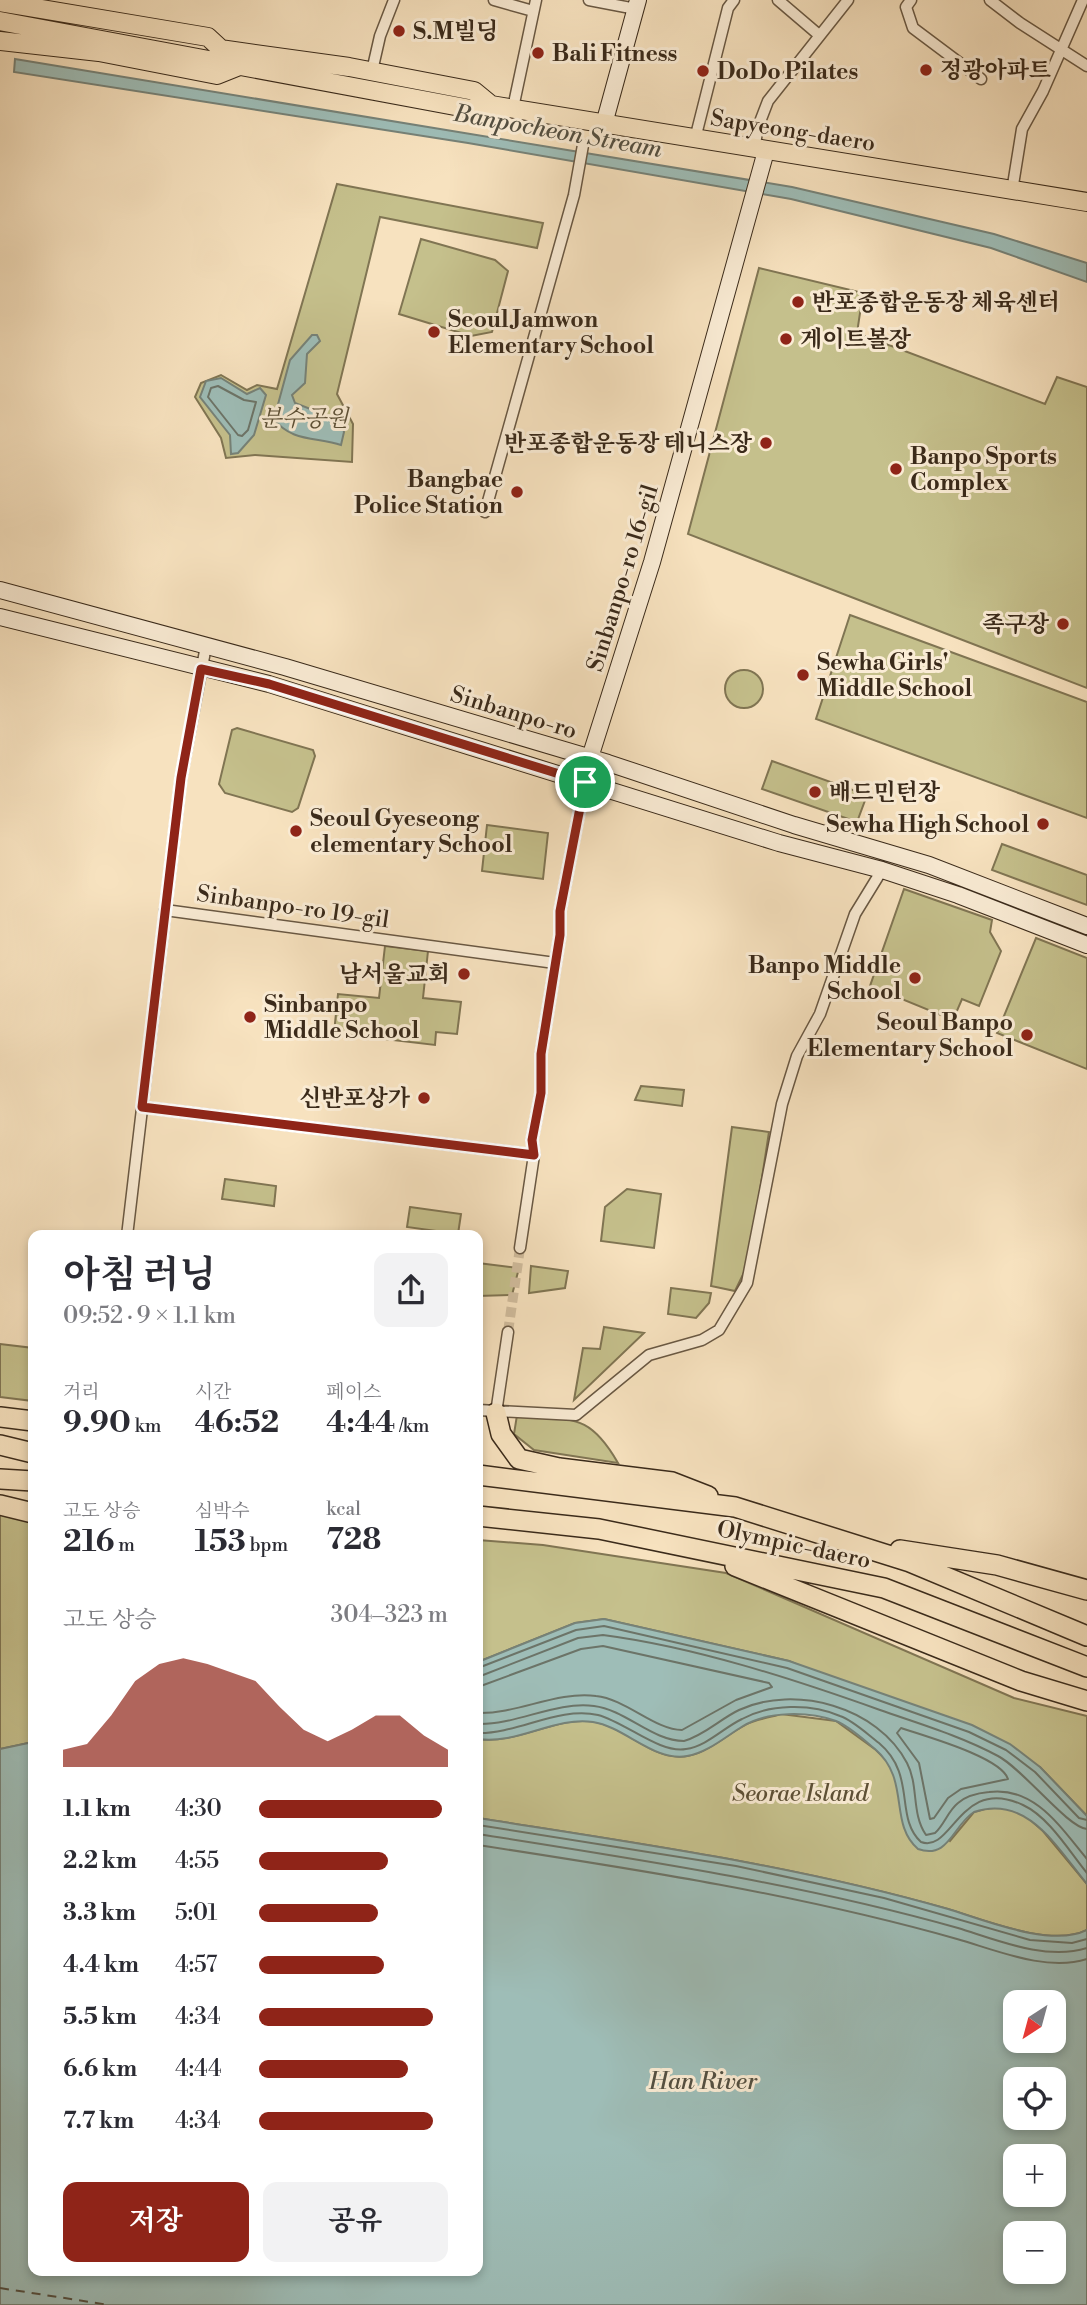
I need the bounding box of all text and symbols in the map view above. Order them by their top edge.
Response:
place label: S.M빌딩 [413,18,498,46]
marker: S.M빌딩 [391,23,407,39]
place label: Bali Fitness [552,40,678,68]
marker: Bali Fitness [530,45,546,61]
place label: 정광아파트 [940,57,1051,85]
place label: DoDo Pilates [717,58,858,86]
marker: 정광아파트 [918,62,934,78]
marker: DoDo Pilates [695,63,711,79]
water label: Banpocheon Stream [450,99,665,165]
street label: Sapyeong-daero [708,104,877,158]
place label: 반포종합운동장 체육센터 [812,289,1060,317]
marker: 반포종합운동장 체육센터 [790,294,806,310]
place label: Seoul Jamwon Elementary School [448,306,654,360]
marker: Seoul Jamwon Elementary School [426,324,442,340]
place label: 게이트볼장 [800,326,912,354]
marker: 게이트볼장 [778,331,794,347]
park label: 분수공원 [260,405,350,433]
place label: 반포종합운동장 테니스장 [504,430,753,458]
marker: 반포종합운동장 테니스장 [758,435,774,451]
place label: Banpo Sports Complex [910,443,1057,497]
marker: Banpo Sports Complex [888,461,904,477]
place label: Bangbae Police Station [354,466,503,520]
street label: Sinbanpo-ro 16-gil [581,481,665,675]
marker: Bangbae Police Station [509,484,525,500]
place label: 족구장 [982,611,1050,639]
marker: 족구장 [1055,616,1071,632]
place label: Sewha Girls' Middle School [817,649,972,703]
marker: Sewha Girls' Middle School [795,667,811,683]
street label: Sinbanpo-ro [447,680,580,745]
pin [555,752,615,812]
icon: arrive [566,763,604,801]
place label: 배드민턴장 [829,779,941,807]
marker: 배드민턴장 [807,784,823,800]
place label: Seoul Gyeseong elementary School [310,805,513,859]
place label: Sewha High School [826,811,1029,839]
marker: Sewha High School [1035,816,1051,832]
marker: Seoul Gyeseong elementary School [288,823,304,839]
street label: Sinbanpo-ro 19-gil [195,880,391,934]
place label: Banpo Middle School [748,952,901,1006]
place label: 남서울교회 [339,961,450,989]
marker: 남서울교회 [456,966,472,982]
marker: Banpo Middle School [907,970,923,986]
place label: Sinbanpo Middle School [264,991,419,1045]
marker: Sinbanpo Middle School [242,1009,258,1025]
place label: Seoul Banpo Elementary School [807,1009,1013,1063]
marker: Seoul Banpo Elementary School [1019,1027,1035,1043]
place label: 신반포상가 [299,1085,411,1113]
marker: 신반포상가 [416,1090,432,1106]
text: 아침 러닝 [63,1252,216,1299]
button: share [374,1253,448,1327]
text: 09:52 · 9 × 1.1 km [63,1302,236,1330]
text: 거리 [63,1380,100,1404]
text: 시간 [195,1380,231,1404]
text: 페이스 [326,1380,381,1404]
text: 9.90 [63,1404,131,1442]
text: 46:52 [195,1404,279,1442]
text: 4:44 [326,1404,395,1442]
text: km [131,1414,161,1438]
text: /km [395,1414,429,1438]
text: kcal [326,1497,361,1521]
text: 고도 상승 [63,1499,140,1523]
text: 심박수 [195,1499,250,1523]
street label: Olympic-daero [714,1515,873,1575]
text: 728 [326,1521,381,1559]
text: 216 [63,1523,114,1561]
text: 153 [195,1523,246,1561]
text: m [114,1533,135,1557]
text: bpm [246,1533,288,1557]
text: 304–323 m [331,1601,448,1629]
text: 고도 상승 [63,1606,157,1634]
park label: Seorae Island [732,1780,869,1808]
text: 1.1 km [63,1795,131,1823]
text: 4:30 [175,1795,222,1823]
text: 2.2 km [63,1847,137,1875]
text: 4:55 [175,1847,219,1875]
text: 3.3 km [63,1899,136,1927]
text: 5:01 [175,1899,217,1927]
text: 4.4 km [63,1951,139,1979]
text: 4:57 [175,1951,217,1979]
north arrow [1003,1990,1066,2053]
map controls [1003,1990,1066,2284]
text: 5.5 km [63,2003,137,2031]
text: 4:34 [175,2003,221,2031]
text: 6.6 km [63,2055,137,2083]
text: 4:44 [175,2055,222,2083]
water label: Han River [648,2067,758,2097]
button: locate [1003,2067,1066,2130]
text: 7.7 km [63,2107,134,2135]
text: 4:34 [175,2107,221,2135]
button: + [1003,2144,1066,2207]
button: 저장 [63,2182,249,2262]
button: 공유 [263,2182,448,2262]
button: − [1003,2221,1066,2284]

